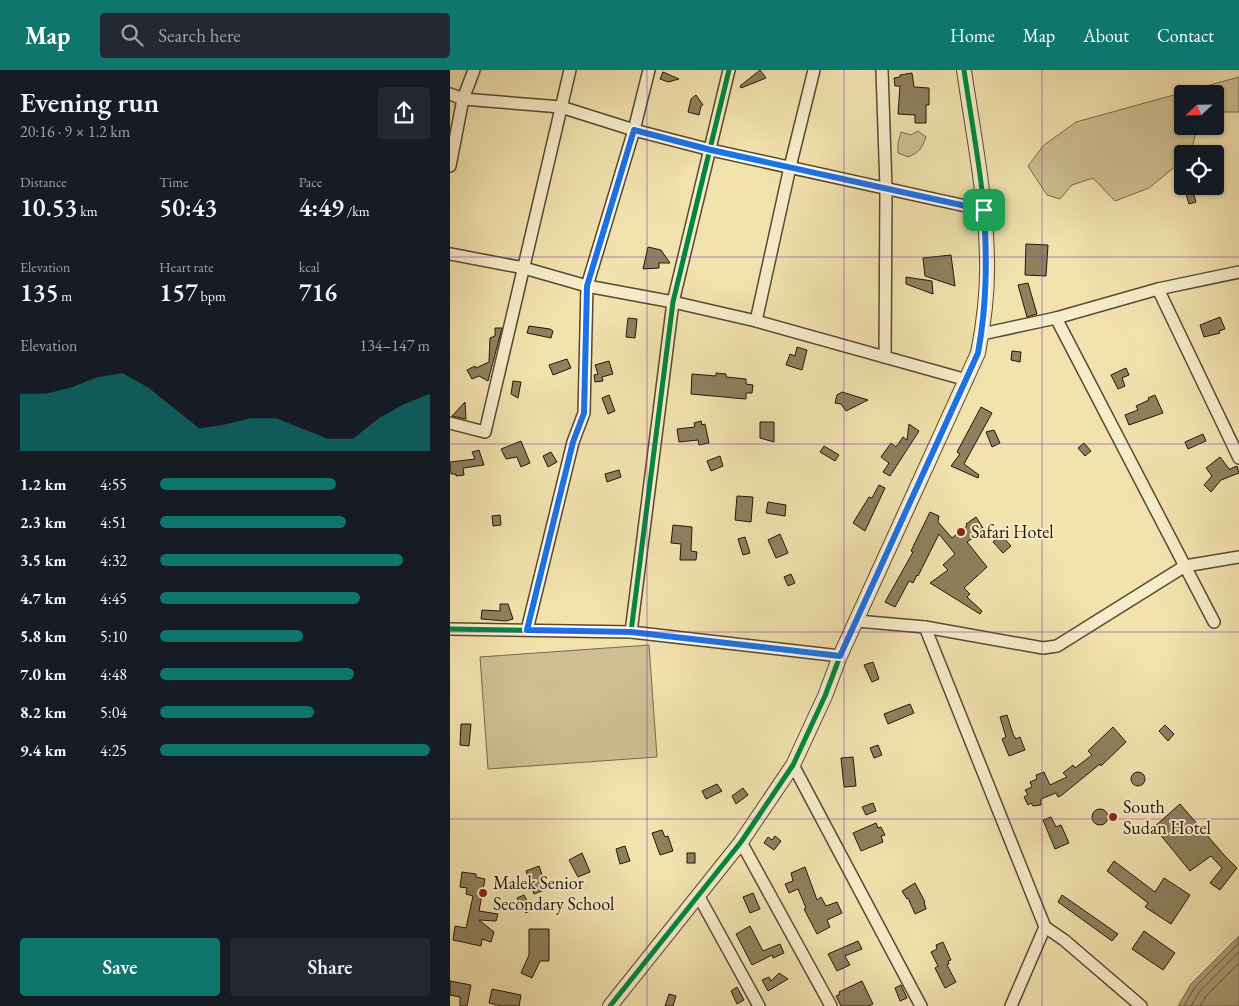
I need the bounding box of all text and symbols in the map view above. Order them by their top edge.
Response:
search box [100,13,450,58]
text: Map [25,20,70,51]
icon: search [118,21,146,49]
text: Search here [158,23,241,48]
text: Home [950,24,995,47]
text: Map [1023,24,1055,47]
text: About [1083,24,1129,47]
text: Contact [1157,24,1214,47]
text: Evening run [20,84,159,120]
north arrow [1174,85,1224,135]
map controls [1174,85,1224,195]
button: share [378,87,430,139]
text: 20:16 · 9 × 1.2 km [20,121,130,142]
button: locate [1174,145,1224,195]
text: Distance [20,173,67,191]
text: Time [159,173,189,191]
text: Pace [299,173,322,191]
pin [963,189,1005,231]
text: 10.53 [20,191,77,223]
text: 50:43 [159,191,217,223]
text: 4:49 [299,191,344,223]
icon: arrive [970,196,998,224]
text: km [77,202,98,220]
text: /km [344,202,370,220]
text: Elevation [20,258,70,276]
text: Heart rate [159,258,214,276]
text: kcal [299,258,320,276]
text: 135 [20,276,58,308]
text: 157 [159,276,198,308]
text: 716 [299,276,337,308]
text: m [58,287,72,305]
text: bpm [198,287,226,305]
text: Elevation [20,335,78,356]
text: 134–147 m [359,335,430,356]
text: 1.2 km [20,474,66,495]
text: 4:55 [100,474,127,495]
text: 2.3 km [20,512,66,533]
text: 4:51 [100,512,127,533]
place label: Safari Hotel [971,520,1054,543]
marker: Safari Hotel [955,526,967,538]
text: 3.5 km [20,550,66,571]
text: 4:32 [100,550,127,571]
text: 4.7 km [20,588,66,609]
text: 4:45 [100,588,127,609]
text: 5.8 km [20,626,66,647]
text: 5:10 [100,626,127,647]
text: 7.0 km [20,664,66,685]
text: 4:48 [100,664,127,685]
text: 8.2 km [20,702,66,723]
text: 5:04 [100,702,127,723]
text: 9.4 km [20,740,66,761]
text: 4:25 [100,740,127,761]
place label: South Sudan Hotel [1123,795,1211,839]
marker: South Sudan Hotel [1107,811,1119,823]
place label: Malek Senior Secondary School [493,871,614,915]
marker: Malek Senior Secondary School [477,887,489,899]
button: Save [20,938,220,996]
button: Share [230,938,430,996]

